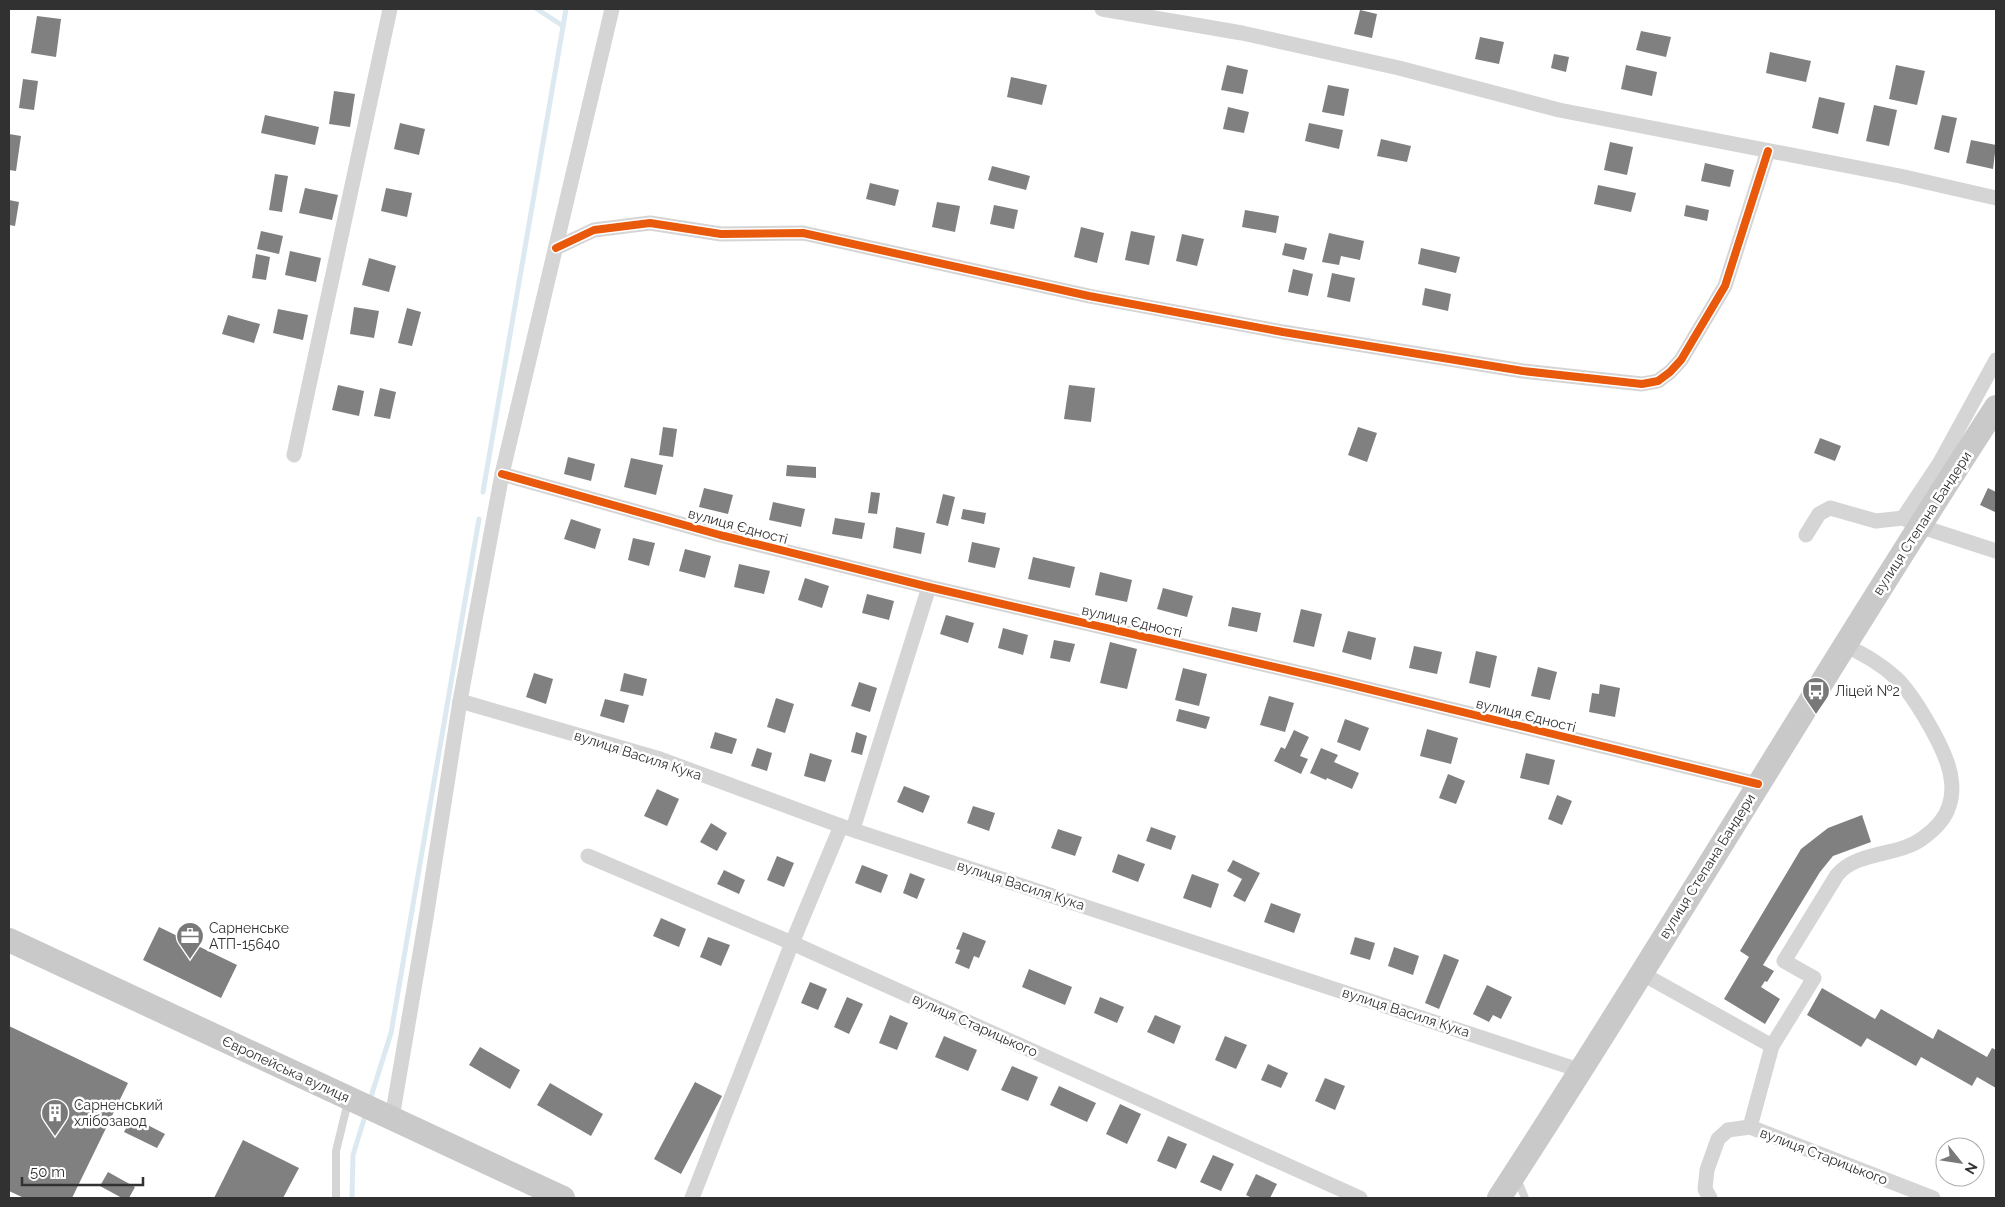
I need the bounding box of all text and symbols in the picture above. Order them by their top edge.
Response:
street label: вулиця Степана Бандери [1870,448,1974,598]
street label: вулиця Єдності [687,505,789,547]
street label: вулиця Єдності [1080,602,1184,640]
bus stop icon: Ліцей №2 [1801,676,1831,715]
place label: Ліцей №2 [1835,683,1900,699]
street label: вулиця Єдності [1474,695,1578,735]
street label: вулиця Василя Кука [572,727,704,783]
street label: вулиця Степана Бандери [1656,791,1758,941]
street label: вулиця Василя Кука [955,857,1087,913]
place label: Сарненське АТП-15640 [209,920,289,952]
office icon: Сарненське АТП-15640 [175,921,205,960]
street label: вулиця Василя Кука [1340,984,1472,1040]
street label: вулиця Старицького [910,990,1040,1060]
street label: Європейська вулиця [220,1032,352,1106]
place label: Сарненський хлібозавод [74,1097,163,1129]
building icon: Сарненський хлібозавод [40,1098,70,1137]
street label: вулиця Старицького [1758,1124,1890,1188]
north arrow [1935,1137,1985,1187]
scale bar [22,1154,144,1186]
text: N [1962,1160,1981,1177]
text: 50 m [30,1163,65,1181]

